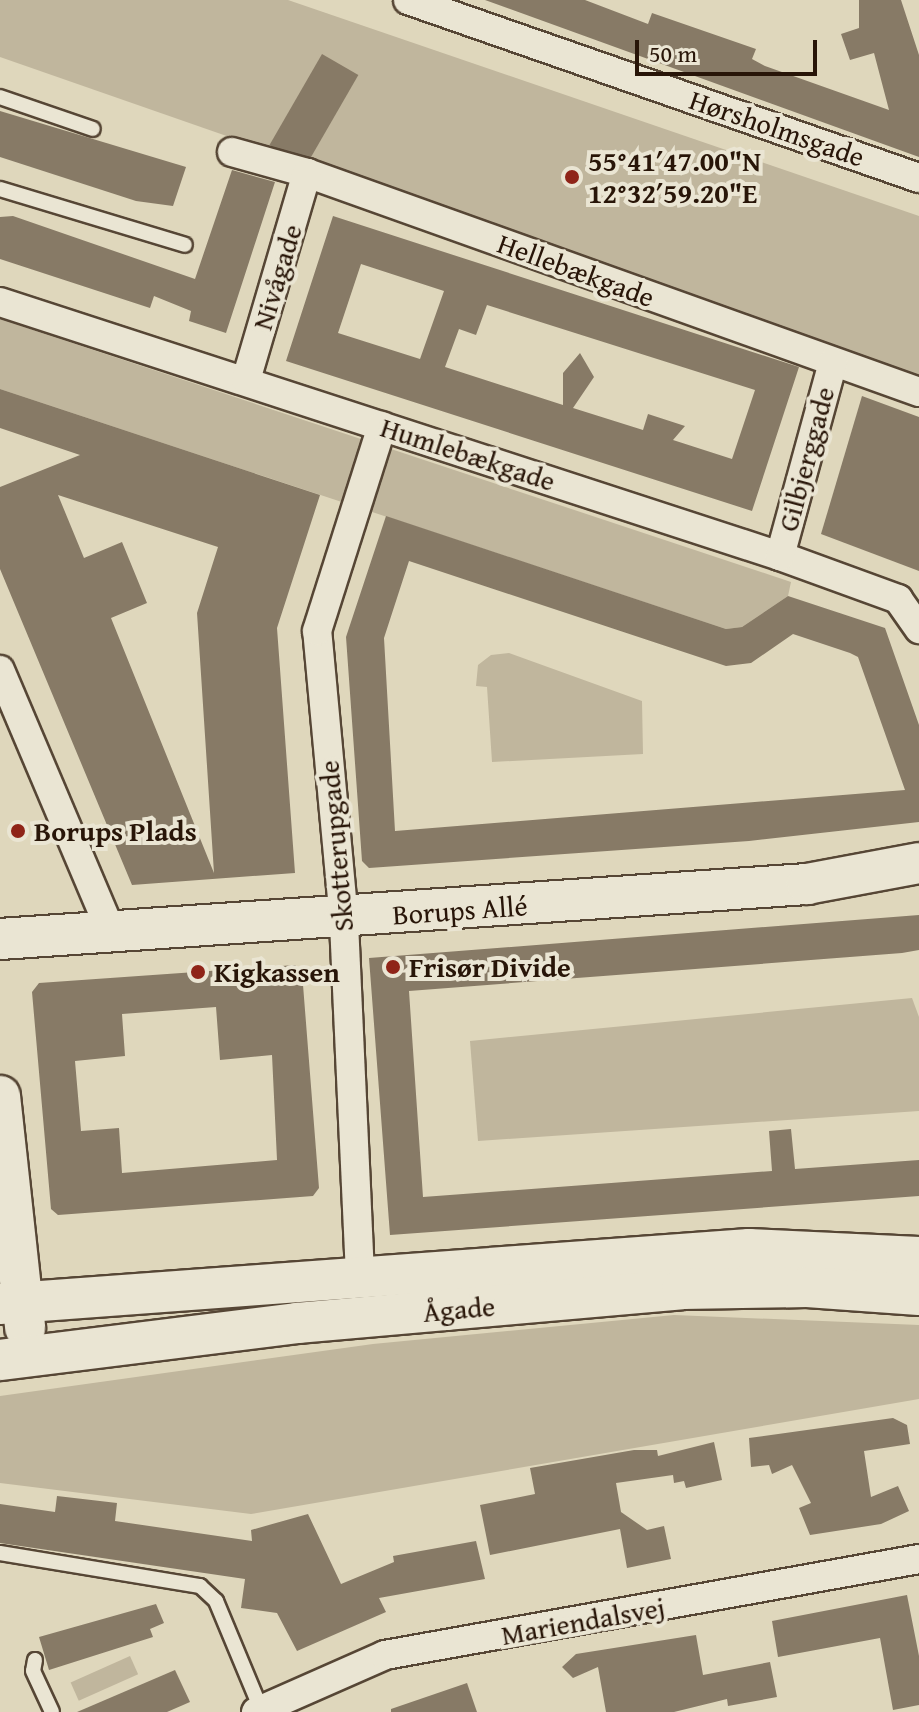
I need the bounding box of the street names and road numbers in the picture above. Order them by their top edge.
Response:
street label: Hørsholmsgade [685,82,869,174]
street label: Nivågade [245,220,309,334]
street label: Hellebækgade [493,226,659,314]
street label: Gilbjerggade [771,383,841,535]
street label: Humlebækgade [377,410,559,498]
street label: Skotterupgade [312,759,360,933]
street label: Borups Allé [391,889,529,931]
street label: Ågade [422,1289,496,1329]
street label: Mariendalsvej [499,1590,667,1652]

